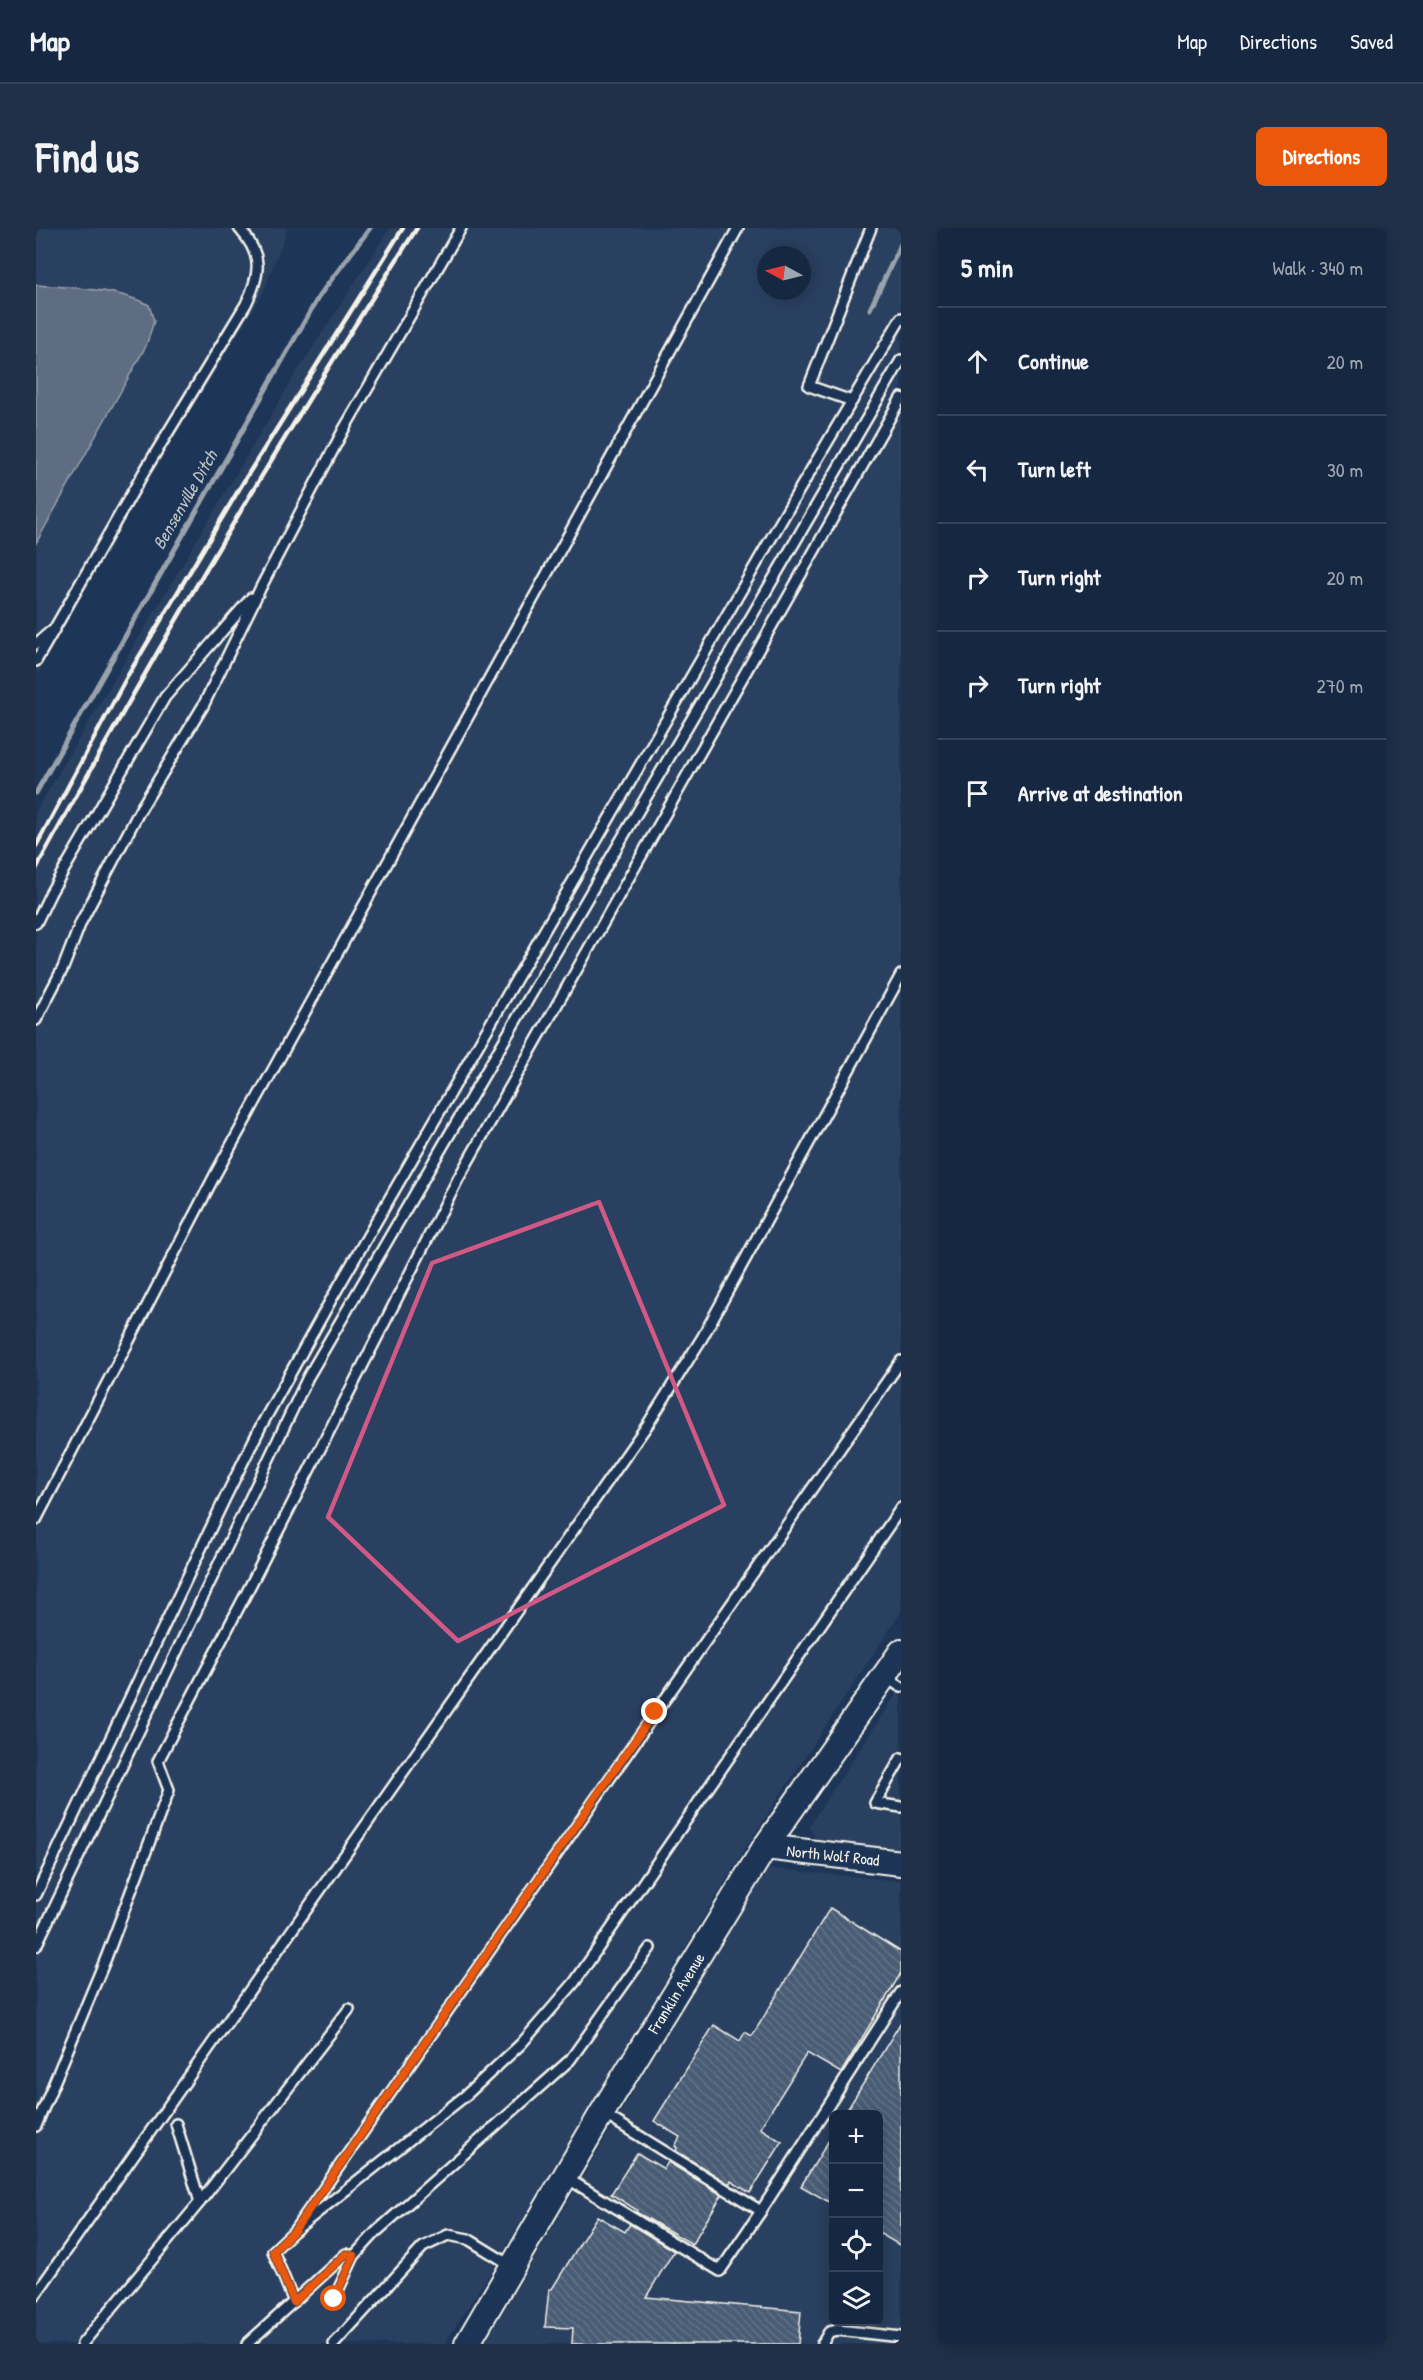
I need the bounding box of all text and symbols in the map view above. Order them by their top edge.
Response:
text: Map [30,22,70,60]
text: Map [1177,27,1207,56]
text: Directions [1240,27,1317,56]
text: Saved [1350,27,1393,56]
button: Directions [1256,127,1387,186]
text: Find us [36,128,139,185]
north arrow [757,246,811,300]
text: 5 min [961,250,1013,285]
text: Walk · 340 m [1272,254,1363,281]
icon: ahead [961,345,994,378]
text: Continue [1018,346,1089,376]
text: 20 m [1326,348,1363,375]
water label: Bensenville Ditch [146,445,224,554]
icon: left [961,453,994,486]
text: Turn left [1018,454,1091,484]
text: 30 m [1327,456,1363,483]
icon: right [961,561,994,594]
text: Turn right [1018,562,1101,592]
text: 20 m [1326,564,1363,591]
icon: right [961,669,994,702]
text: Turn right [1018,670,1101,700]
text: 270 m [1317,672,1363,699]
icon: arrive [961,777,994,810]
text: Arrive at destination [1018,778,1183,808]
route end [641,1698,667,1724]
street label: North Wolf Road [785,1839,881,1871]
street label: Franklin Avenue [642,1948,710,2039]
map controls [829,2110,883,2326]
button: + [829,2110,883,2164]
button: − [829,2164,883,2218]
button: locate [829,2218,883,2272]
button: layers [829,2272,883,2326]
route start [320,2285,346,2311]

